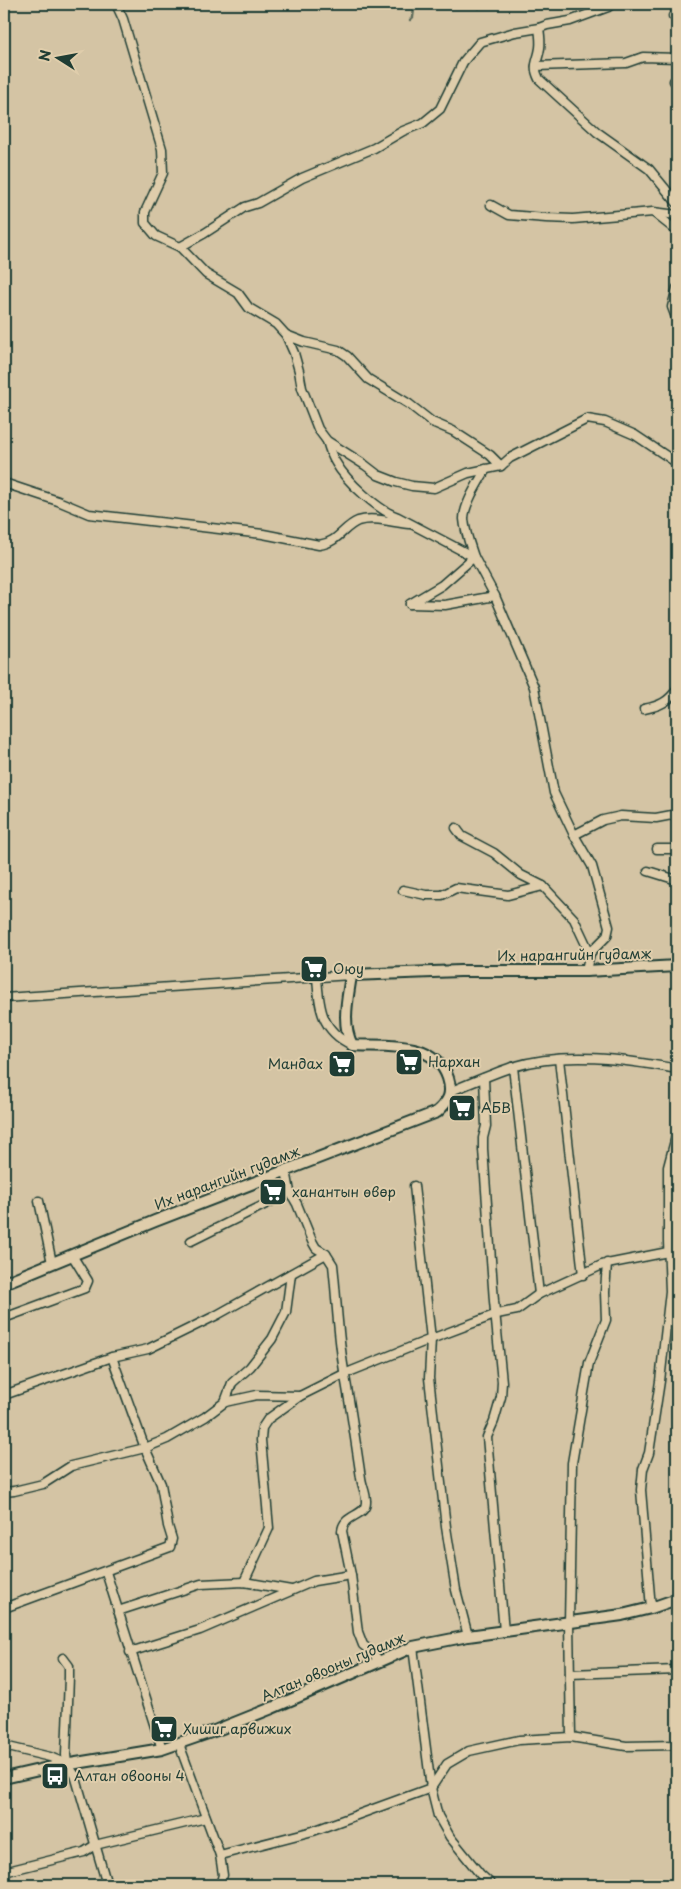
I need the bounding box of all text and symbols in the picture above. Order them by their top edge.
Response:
north arrow [32,32,82,82]
text: N [33,48,56,63]
street label: Их нарангийн гудамж [497,943,652,966]
supermarket icon: Оюу [299,954,329,984]
place label: Оюу [333,958,364,979]
supermarket icon: Нархан [394,1047,424,1077]
supermarket icon: Мандах [327,1049,357,1079]
place label: Нархан [428,1051,480,1072]
place label: Мандах [268,1053,323,1074]
supermarket icon: АБВ [447,1093,477,1123]
place label: АБВ [481,1097,511,1118]
street label: Их нарангийн гудамж [151,1140,303,1215]
supermarket icon: ханантын өвөр [258,1177,288,1207]
place label: ханантын өвөр [292,1181,396,1202]
street label: Алтан овооны гудамж [258,1626,409,1706]
supermarket icon: Хишиг арвижих [149,1714,179,1744]
place label: Хишиг арвижих [183,1718,292,1739]
bus stop icon: Алтан овооны 4 [40,1761,70,1791]
place label: Алтан овооны 4 [74,1765,185,1786]

